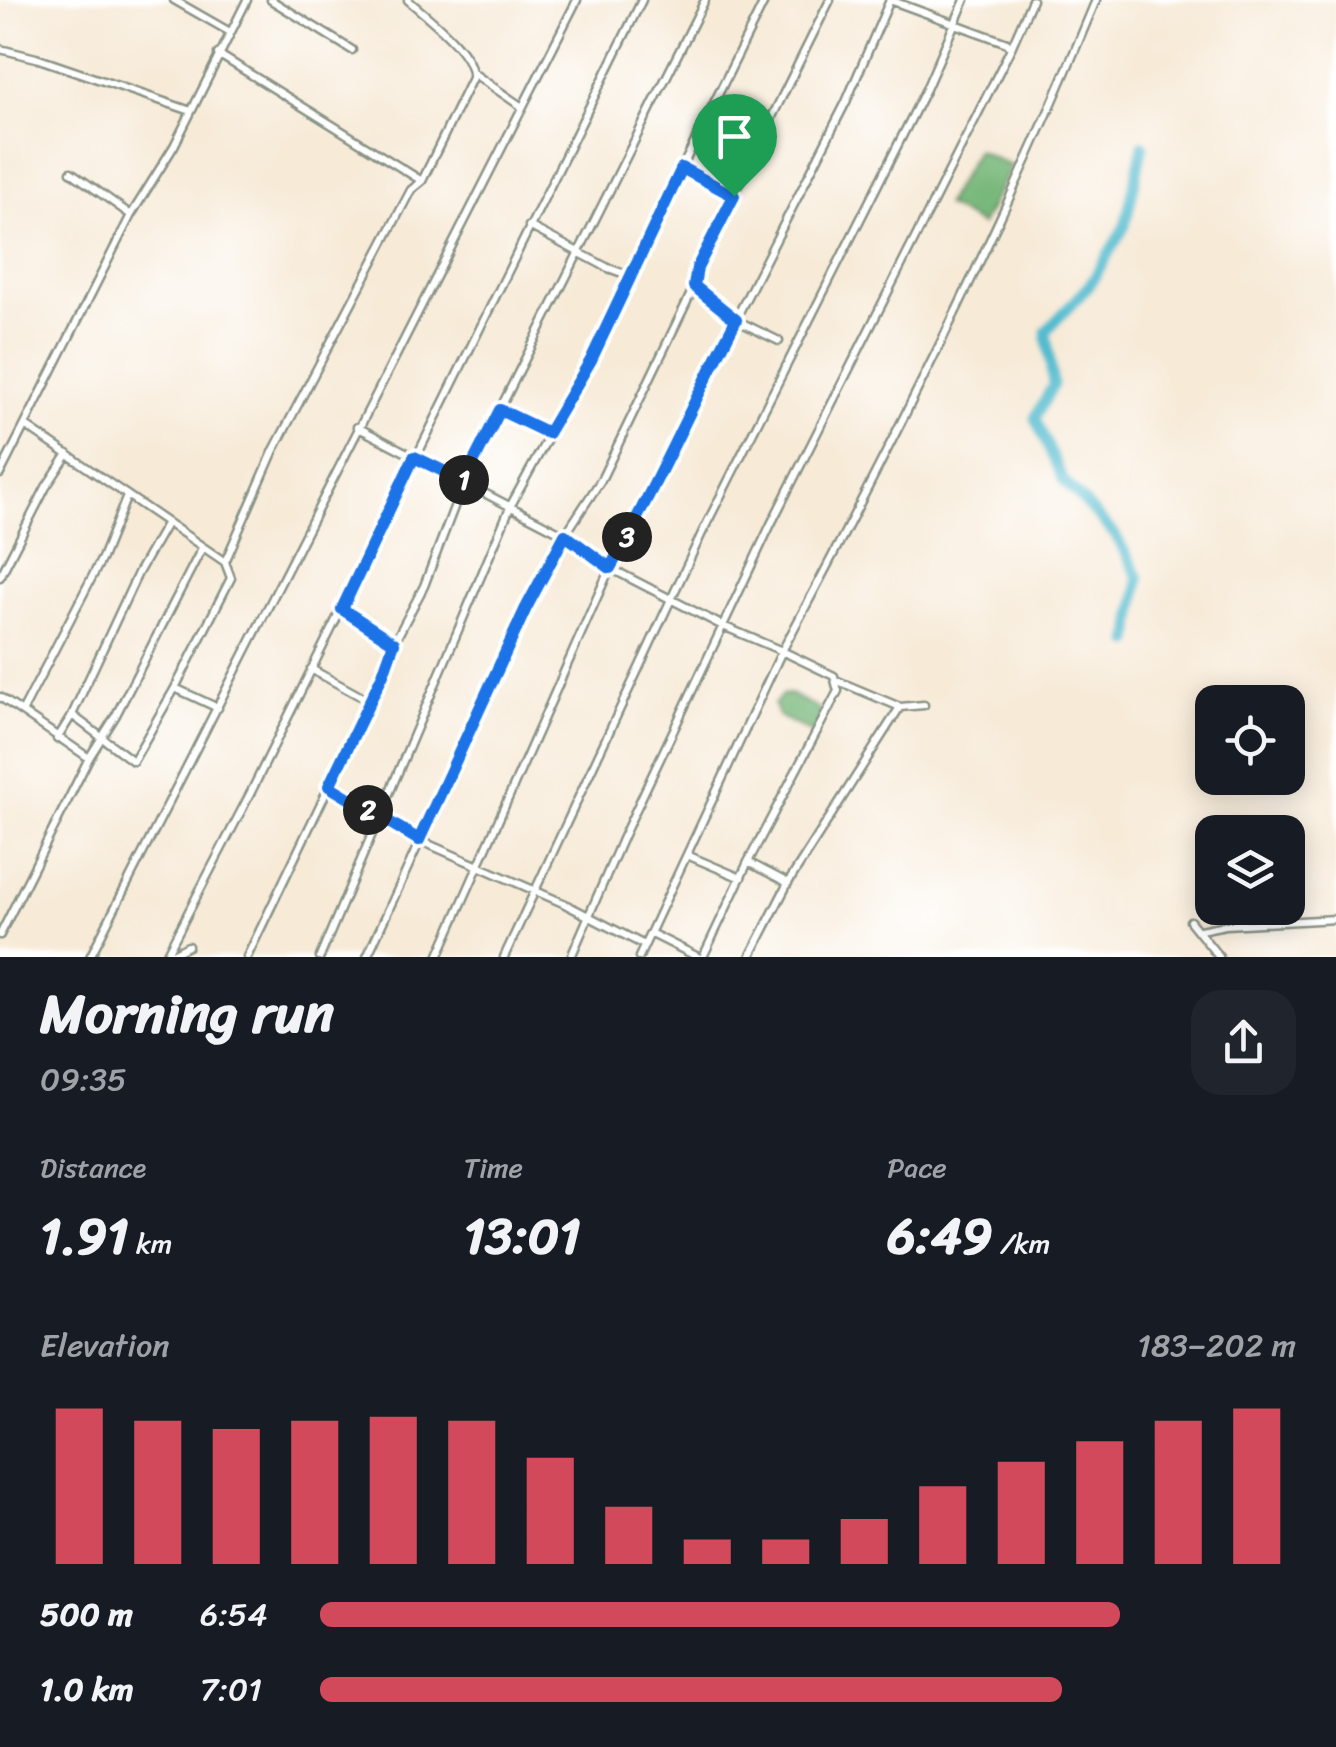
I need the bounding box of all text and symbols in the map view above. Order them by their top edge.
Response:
pin [692,94,777,197]
icon: arrive [707,109,762,164]
pin: 1 [439,455,489,505]
text: 1 [458,455,470,504]
pin: 3 [602,512,652,562]
text: 3 [619,512,635,561]
map controls [1195,685,1305,925]
button: locate [1195,685,1305,795]
pin: 2 [343,785,393,835]
text: 2 [360,785,376,834]
button: layers [1195,815,1305,925]
text: Morning run [40,965,334,1062]
button: share [1191,990,1296,1095]
text: 09:35 [40,1051,127,1108]
text: Distance [40,1143,146,1192]
text: Time [464,1143,523,1192]
text: Pace [887,1143,947,1192]
text: 1.91 [40,1192,129,1281]
text: 13:01 [464,1192,581,1281]
text: 6:49 [887,1192,993,1281]
text: km [129,1219,172,1268]
text: /km [993,1219,1050,1268]
text: Elevation [40,1317,170,1374]
text: 183–202 m [1137,1317,1296,1374]
text: 500 m [40,1586,133,1643]
text: 6:54 [200,1586,267,1643]
text: 1.0 km [40,1661,134,1718]
text: 7:01 [200,1661,262,1718]

